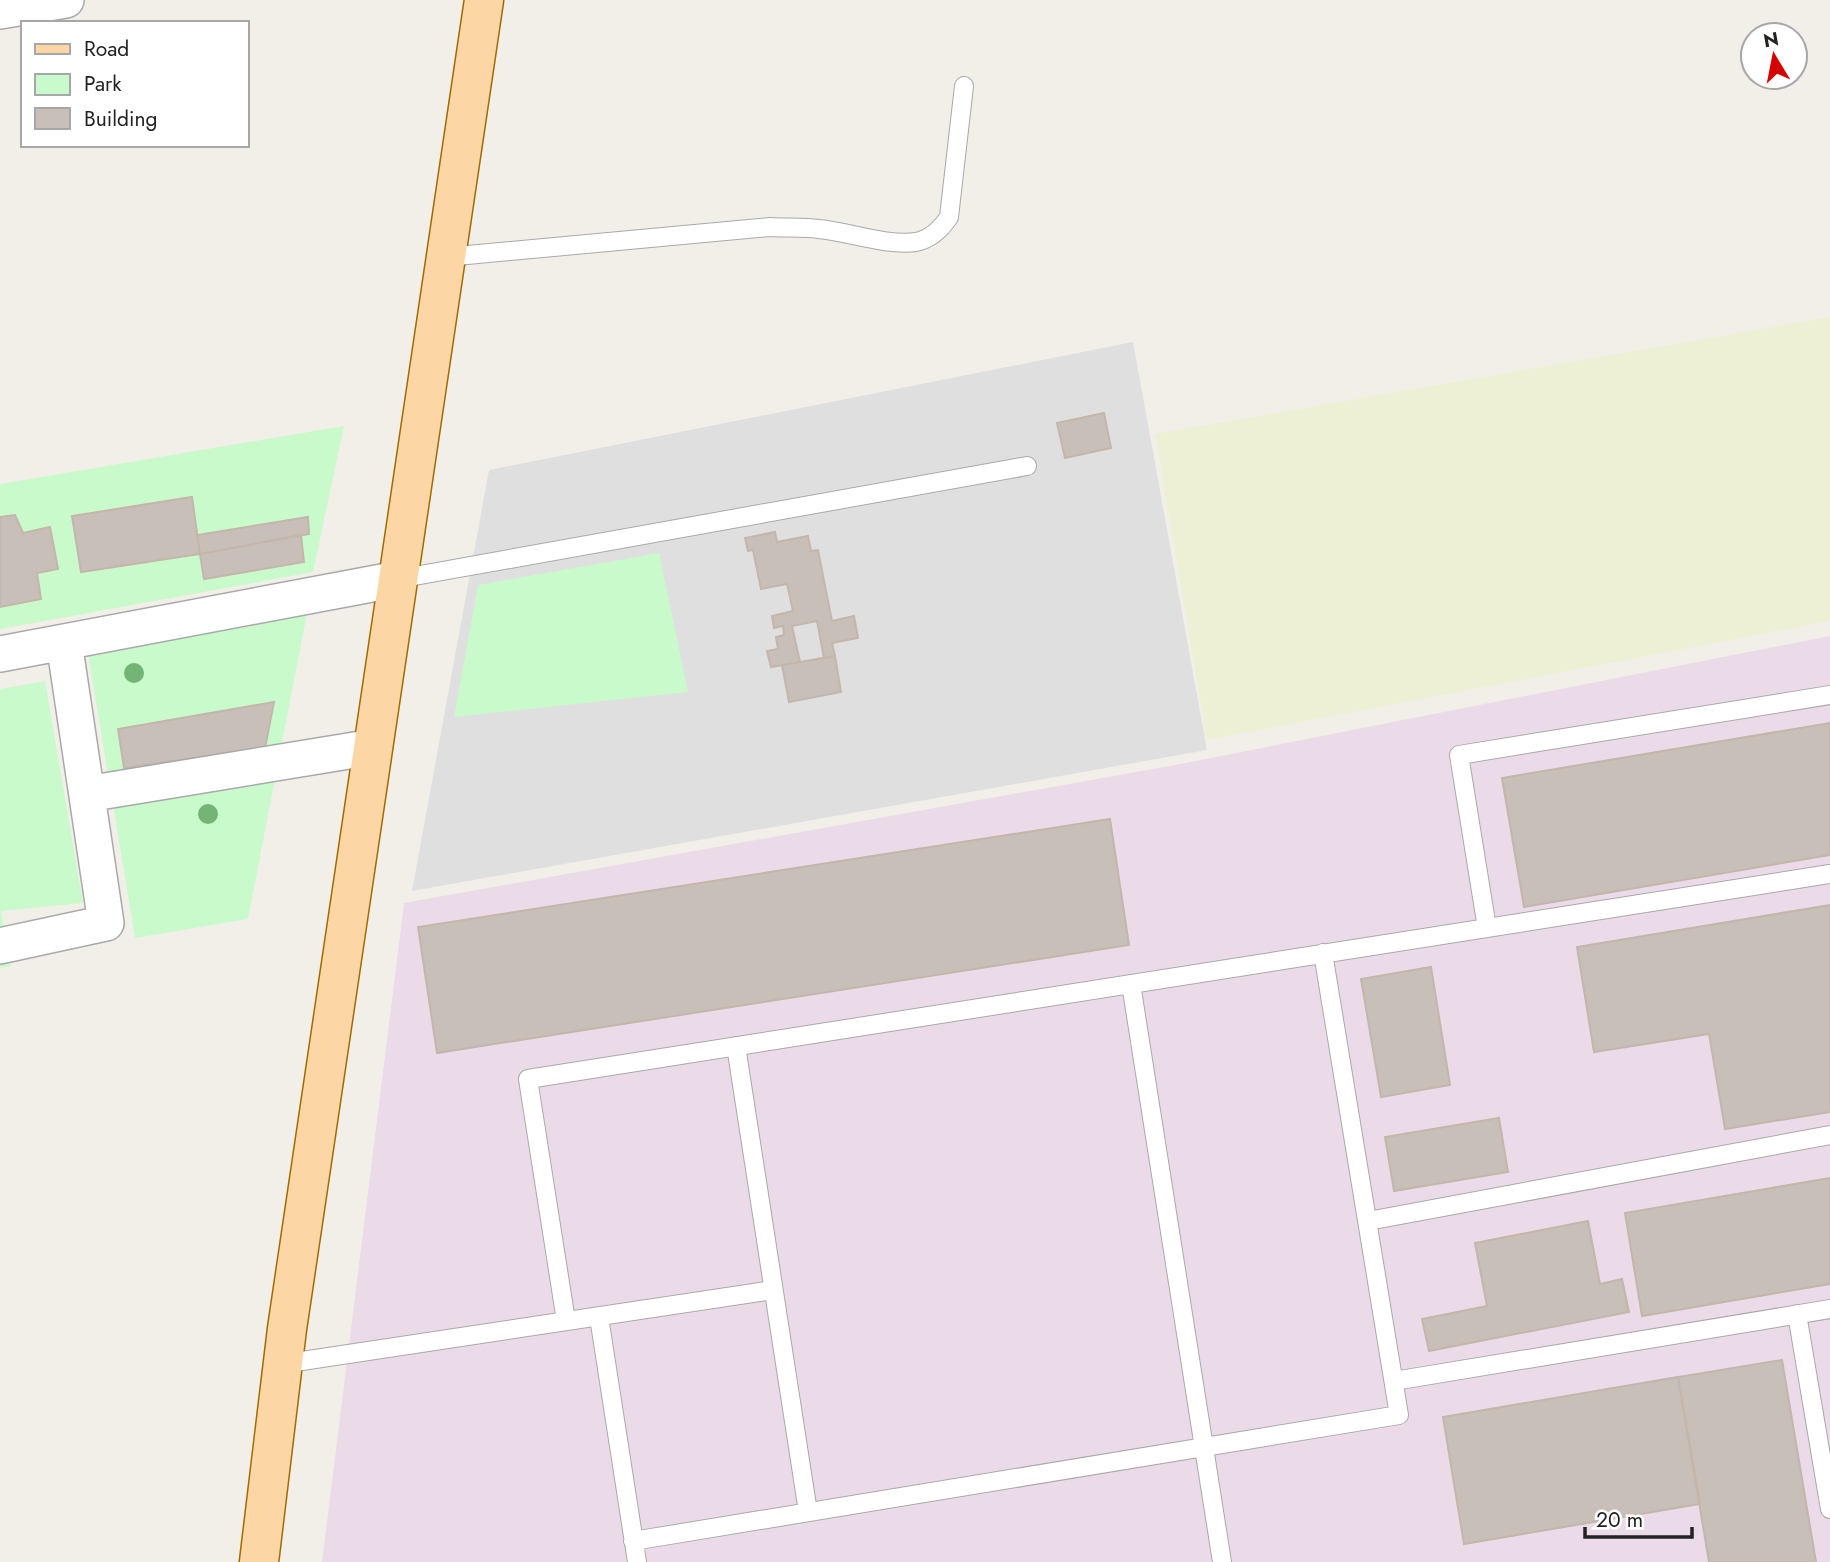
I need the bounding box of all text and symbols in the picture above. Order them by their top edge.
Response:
legend [21,21,248,147]
north arrow [1739,21,1809,91]
text: N [1761,25,1781,54]
text: Road [84,34,129,64]
text: Park [84,69,122,99]
text: Building [84,104,157,134]
scale bar [1585,1496,1692,1540]
text: 20 m [1596,1505,1643,1535]

